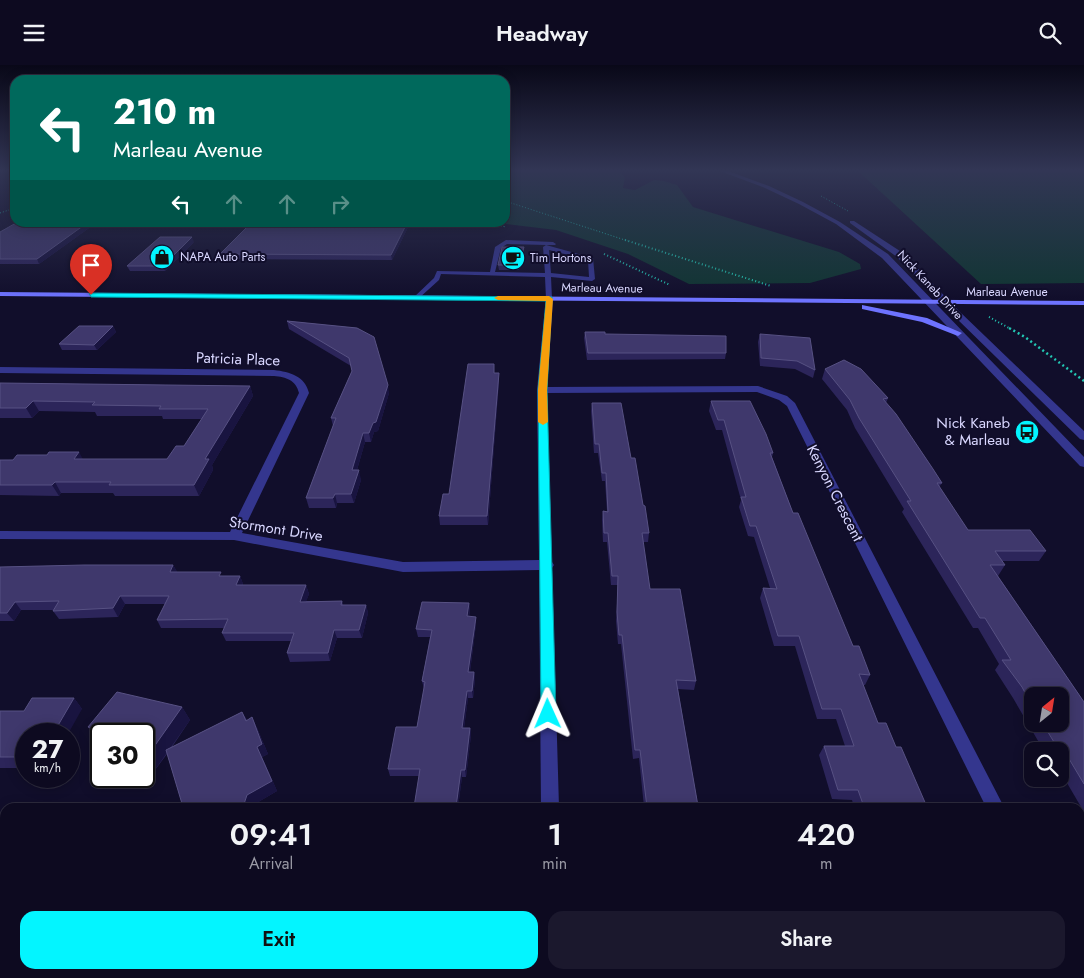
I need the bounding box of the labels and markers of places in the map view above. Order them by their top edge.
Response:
pin [70,244,112,295]
shop icon: NAPA Auto Parts [149,244,175,270]
cafe icon: Tim Hortons [500,245,526,271]
place label: NAPA Auto Parts [180,248,265,266]
place label: Tim Hortons [530,249,592,267]
place label: Nick Kaneb & Marleau [936,412,1010,451]
bus stop icon: Nick Kaneb & Marleau [1014,419,1040,445]

